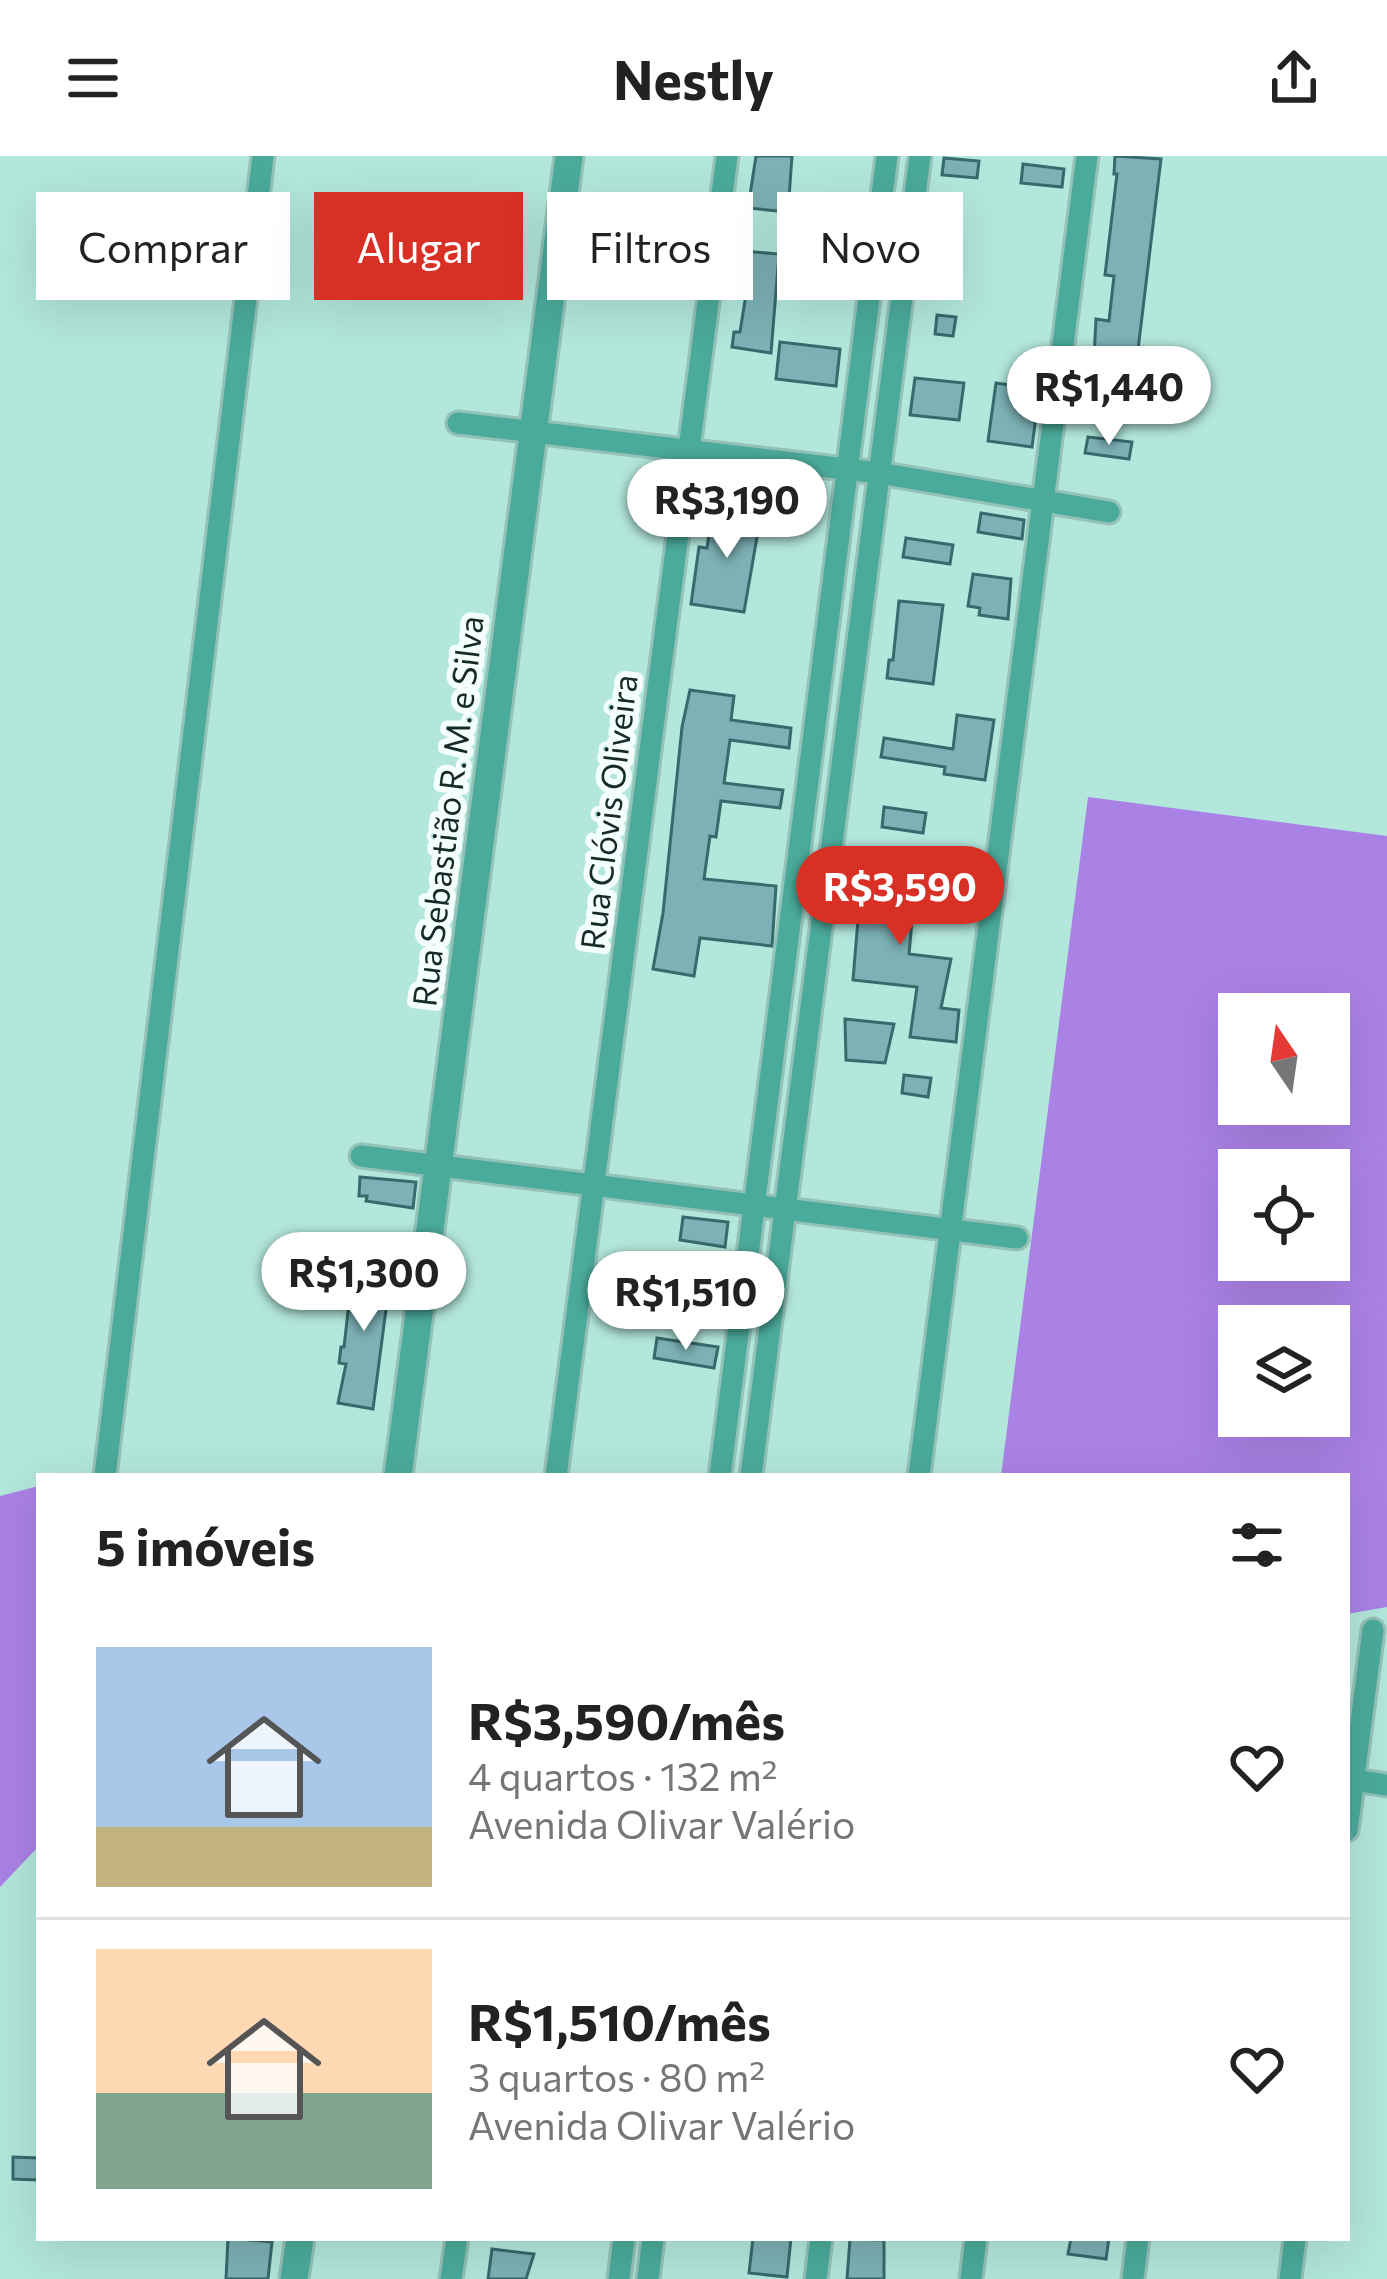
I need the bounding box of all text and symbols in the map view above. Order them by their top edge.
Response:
icon: menu [60,45,126,111]
text: Nestly [613,45,774,111]
icon: share [1261,45,1327,111]
chip: Comprar [36,192,290,300]
chip: Alugar [314,192,523,300]
chip: Filtros [547,192,753,300]
chip: Novo [777,192,963,300]
pin: R$1,440 [998,346,1220,448]
text: R$1,440 [1034,361,1184,409]
pin: R$3,190 [616,459,838,561]
text: R$3,190 [654,474,800,522]
street label: Rua Sebastião R. M. e Silva [402,613,491,1008]
street label: Rua Clóvis Oliveira [570,672,645,952]
pin: R$3,590 [789,846,1011,948]
text: R$3,590 [823,861,977,909]
north arrow [1218,993,1350,1125]
map controls [1218,993,1350,1437]
button: locate [1218,1149,1350,1281]
pin: R$1,300 [253,1232,475,1334]
text: R$1,300 [288,1247,440,1295]
pin: R$1,510 [575,1251,797,1353]
text: R$1,510 [614,1266,758,1314]
button: layers [1218,1305,1350,1437]
icon: filters [1224,1512,1290,1578]
text: 5 imóveis [96,1514,315,1577]
text: R$3,590/mês [468,1688,785,1751]
icon: home [192,1695,336,1839]
icon: heart [1224,1734,1290,1800]
text: 4 quartos · 132 m² [468,1751,778,1799]
text: Avenida Olivar Valério [468,1799,855,1847]
text: R$1,510/mês [468,1989,771,2052]
icon: home [192,1997,336,2141]
icon: heart [1224,2036,1290,2102]
text: 3 quartos · 80 m² [468,2052,765,2100]
text: Avenida Olivar Valério [468,2100,855,2148]

